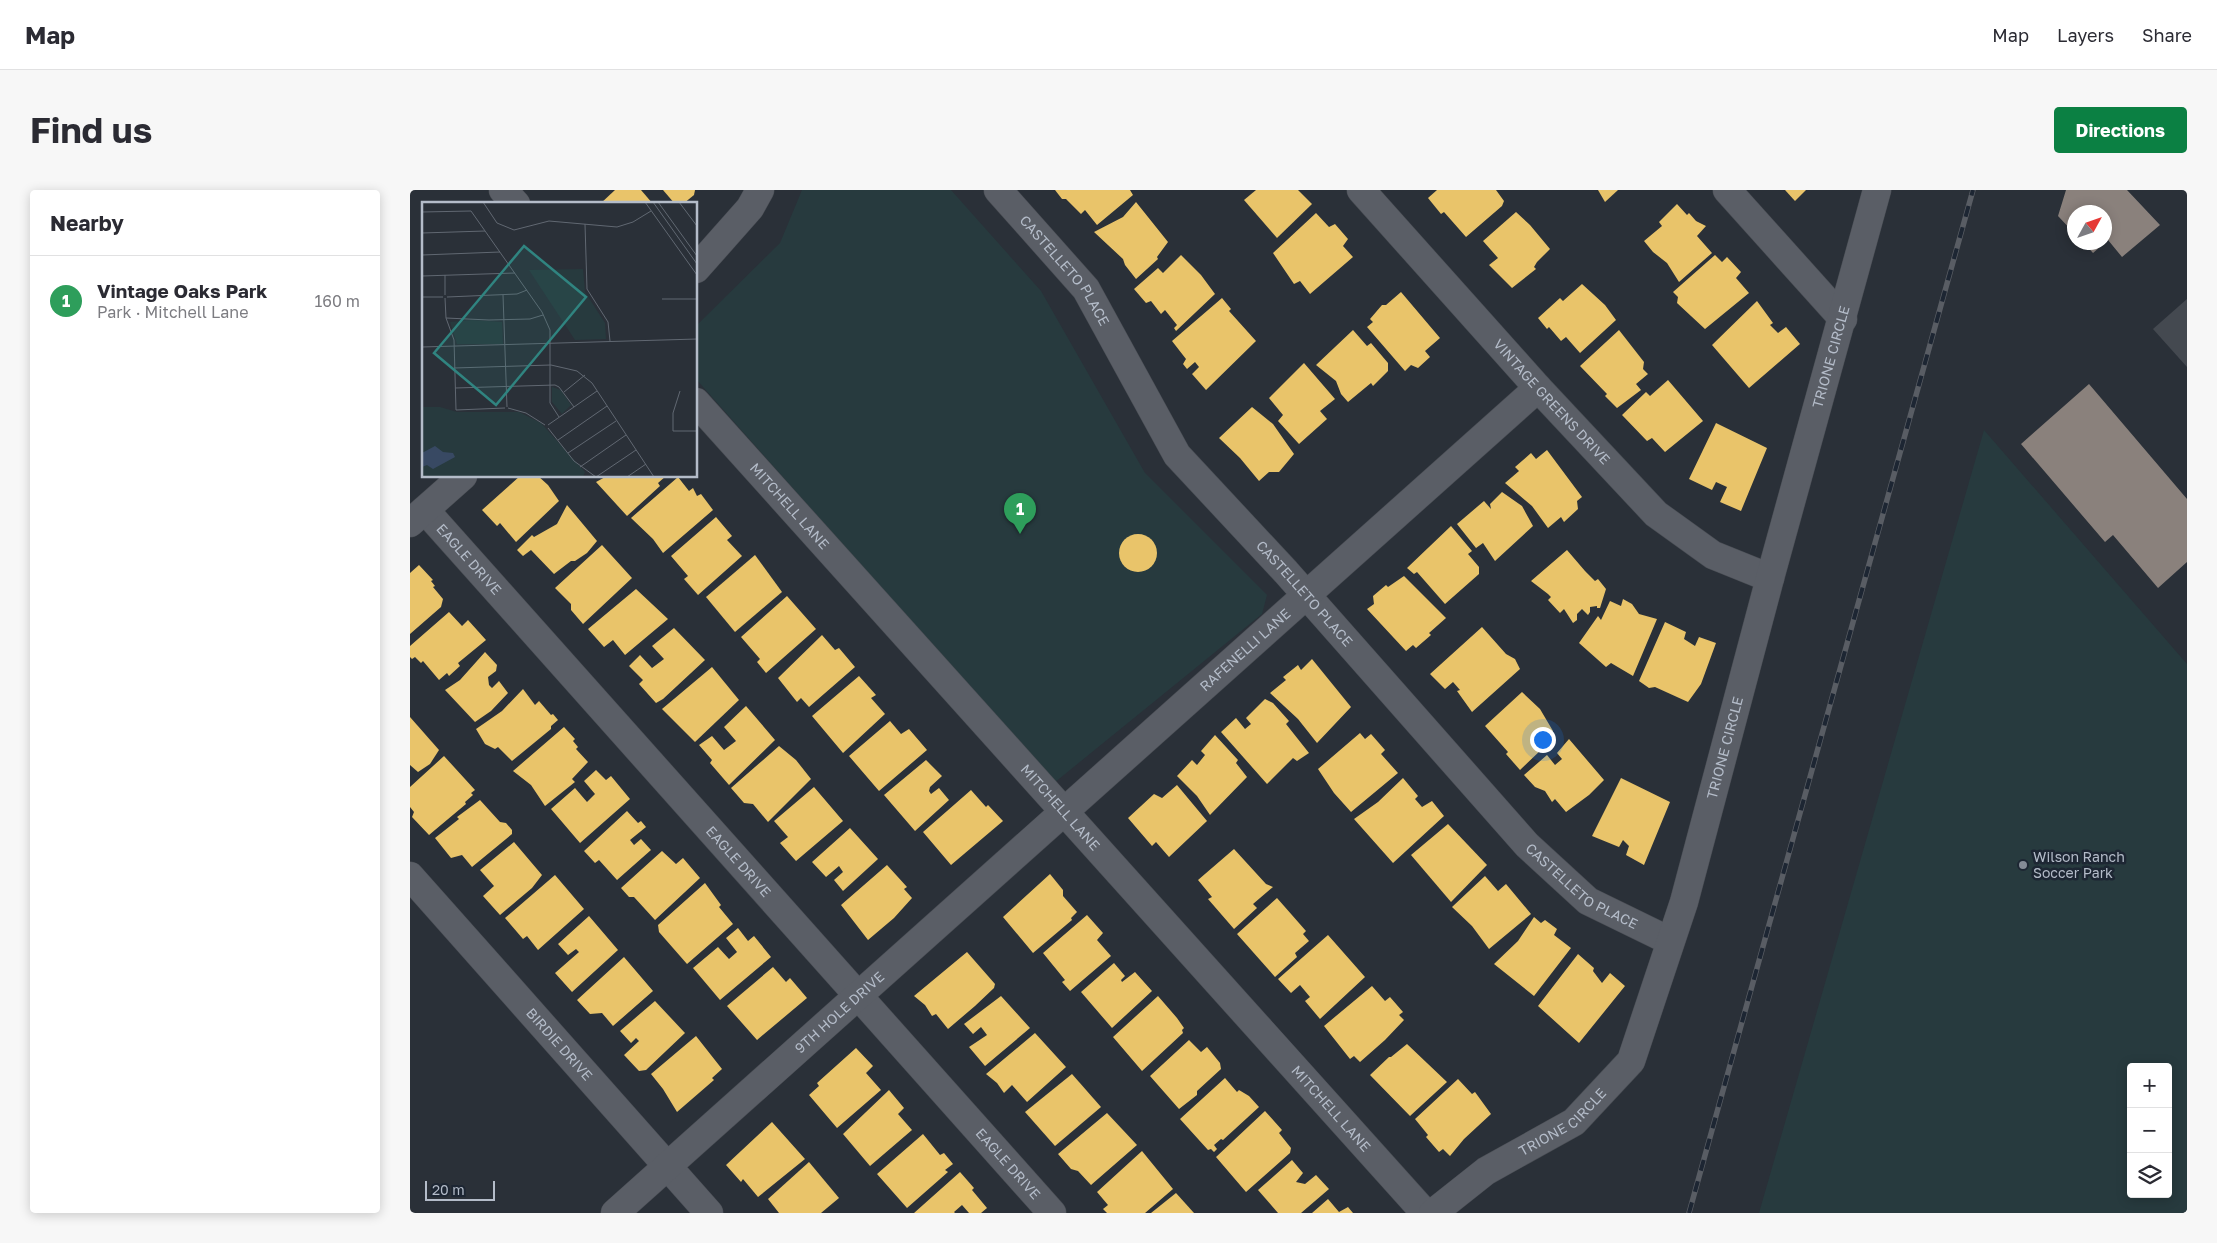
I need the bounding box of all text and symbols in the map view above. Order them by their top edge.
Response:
text: Map [25,20,75,49]
text: Map [1992,24,2029,46]
text: Layers [2057,24,2114,46]
text: Share [2142,24,2192,46]
button: Directions [2054,107,2187,153]
text: Find us [30,109,152,151]
inset map [422,202,698,478]
north arrow [2067,205,2112,250]
text: Nearby [50,210,124,236]
street label: CASTELLETO PLACE [1017,212,1113,329]
text: Vintage Oaks Park [97,279,267,302]
text: 1 [62,291,70,311]
text: 160 m [314,291,360,311]
text: Park · Mitchell Lane [97,302,248,322]
street label: TRIONE CIRCLE [1808,304,1853,410]
street label: VINTAGE GREENS DRIVE [1490,335,1614,468]
street label: MITCHELL LANE [747,459,833,552]
pin: 1 [1004,493,1036,534]
street label: EAGLE DRIVE [433,520,505,598]
street label: CASTELLETO PLACE [1253,537,1357,650]
street label: RAFENELLI LANE [1196,605,1294,694]
street label: TRIONE CIRCLE [1703,695,1746,801]
your location [1530,727,1556,753]
street label: MITCHELL LANE [1018,760,1104,854]
street label: EAGLE DRIVE [703,822,775,900]
street label: CASTELLETO PLACE [1522,839,1641,932]
place label: Wilson Ranch Soccer Park [2033,848,2125,881]
marker: Wilson Ranch Soccer Park [2017,859,2029,871]
street label: 9TH HOLE DRIVE [791,968,887,1056]
street label: BIRDIE DRIVE [523,1004,596,1084]
street label: MITCHELL LANE [1288,1062,1375,1155]
map controls [2127,1063,2172,1198]
button: + [2127,1063,2172,1108]
street label: TRIONE CIRCLE [1515,1084,1609,1159]
button: − [2127,1108,2172,1153]
street label: EAGLE DRIVE [972,1124,1044,1202]
button: layers [2127,1153,2172,1198]
scale bar [425,1178,495,1201]
text: 20 m [432,1181,465,1198]

